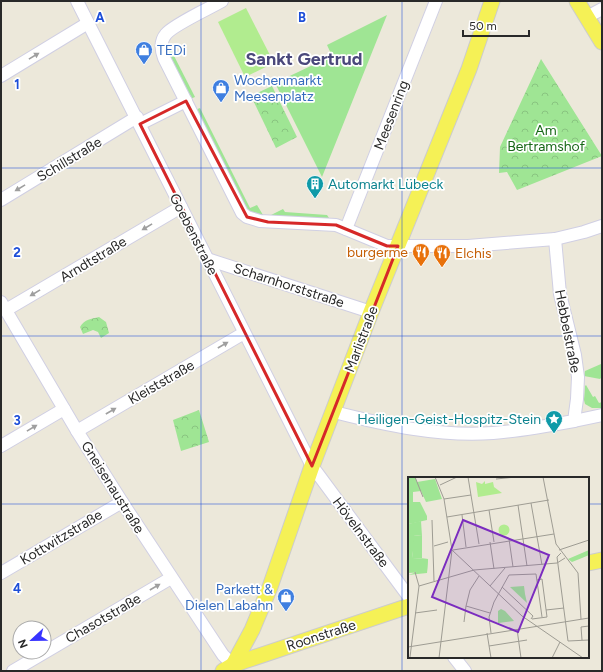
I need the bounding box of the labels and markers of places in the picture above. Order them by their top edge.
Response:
shop icon: TEDi [134,40,154,65]
place label: TEDi [157,42,186,59]
place label: Wochenmarkt Meesenplatz [234,72,322,105]
shop icon: Wochenmarkt Meesenplatz [211,78,231,103]
building icon: Automarkt Lübeck [305,174,325,199]
place label: Automarkt Lübeck [328,176,444,193]
restaurant icon: burgerme [411,242,431,267]
restaurant icon: Elchis [432,243,452,268]
place label: burgerme [347,244,408,261]
place label: Elchis [455,245,492,262]
place icon: Heiligen-Geist-Hospitz-Stein [544,409,564,434]
place label: Heiligen-Geist-Hospitz-Stein [357,411,541,428]
place label: Parkett & Dielen Labahn [185,581,273,614]
shop icon: Parkett & Dielen Labahn [276,587,296,612]

